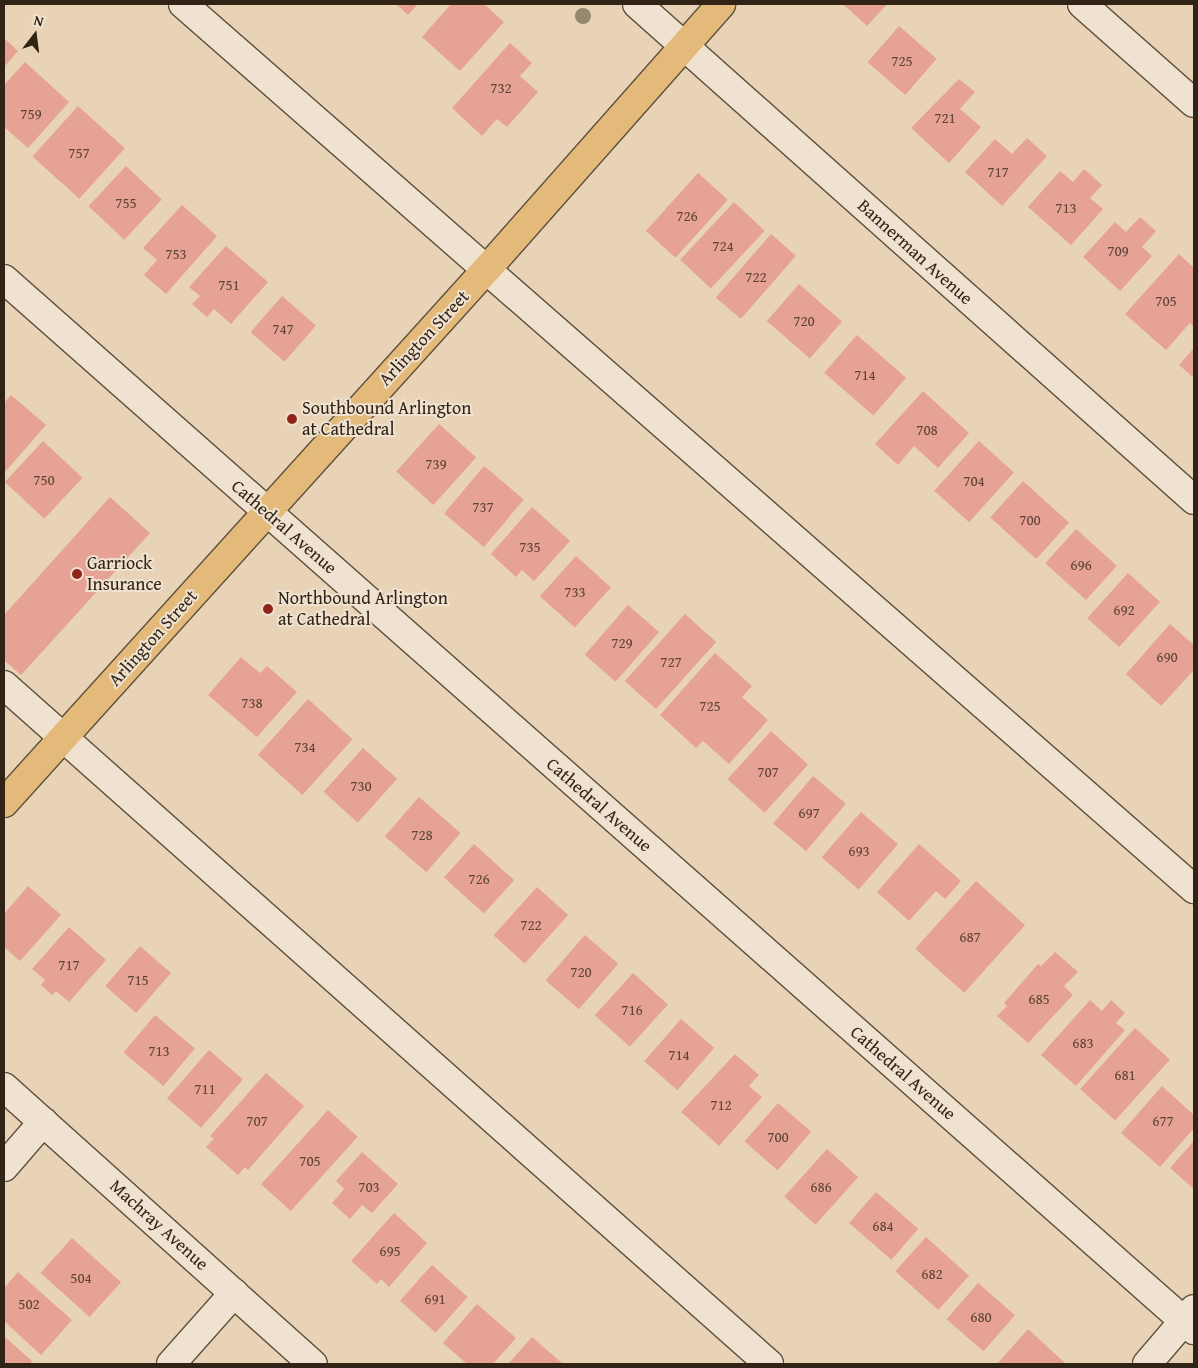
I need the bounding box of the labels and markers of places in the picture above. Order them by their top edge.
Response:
place label: Southbound Arlington at Cathedral [302,398,471,440]
marker: Southbound Arlington at Cathedral [286,413,298,425]
place label: Garriock Insurance [87,553,162,596]
marker: Garriock Insurance [71,568,83,580]
place label: Northbound Arlington at Cathedral [278,588,448,630]
marker: Northbound Arlington at Cathedral [262,603,274,615]

